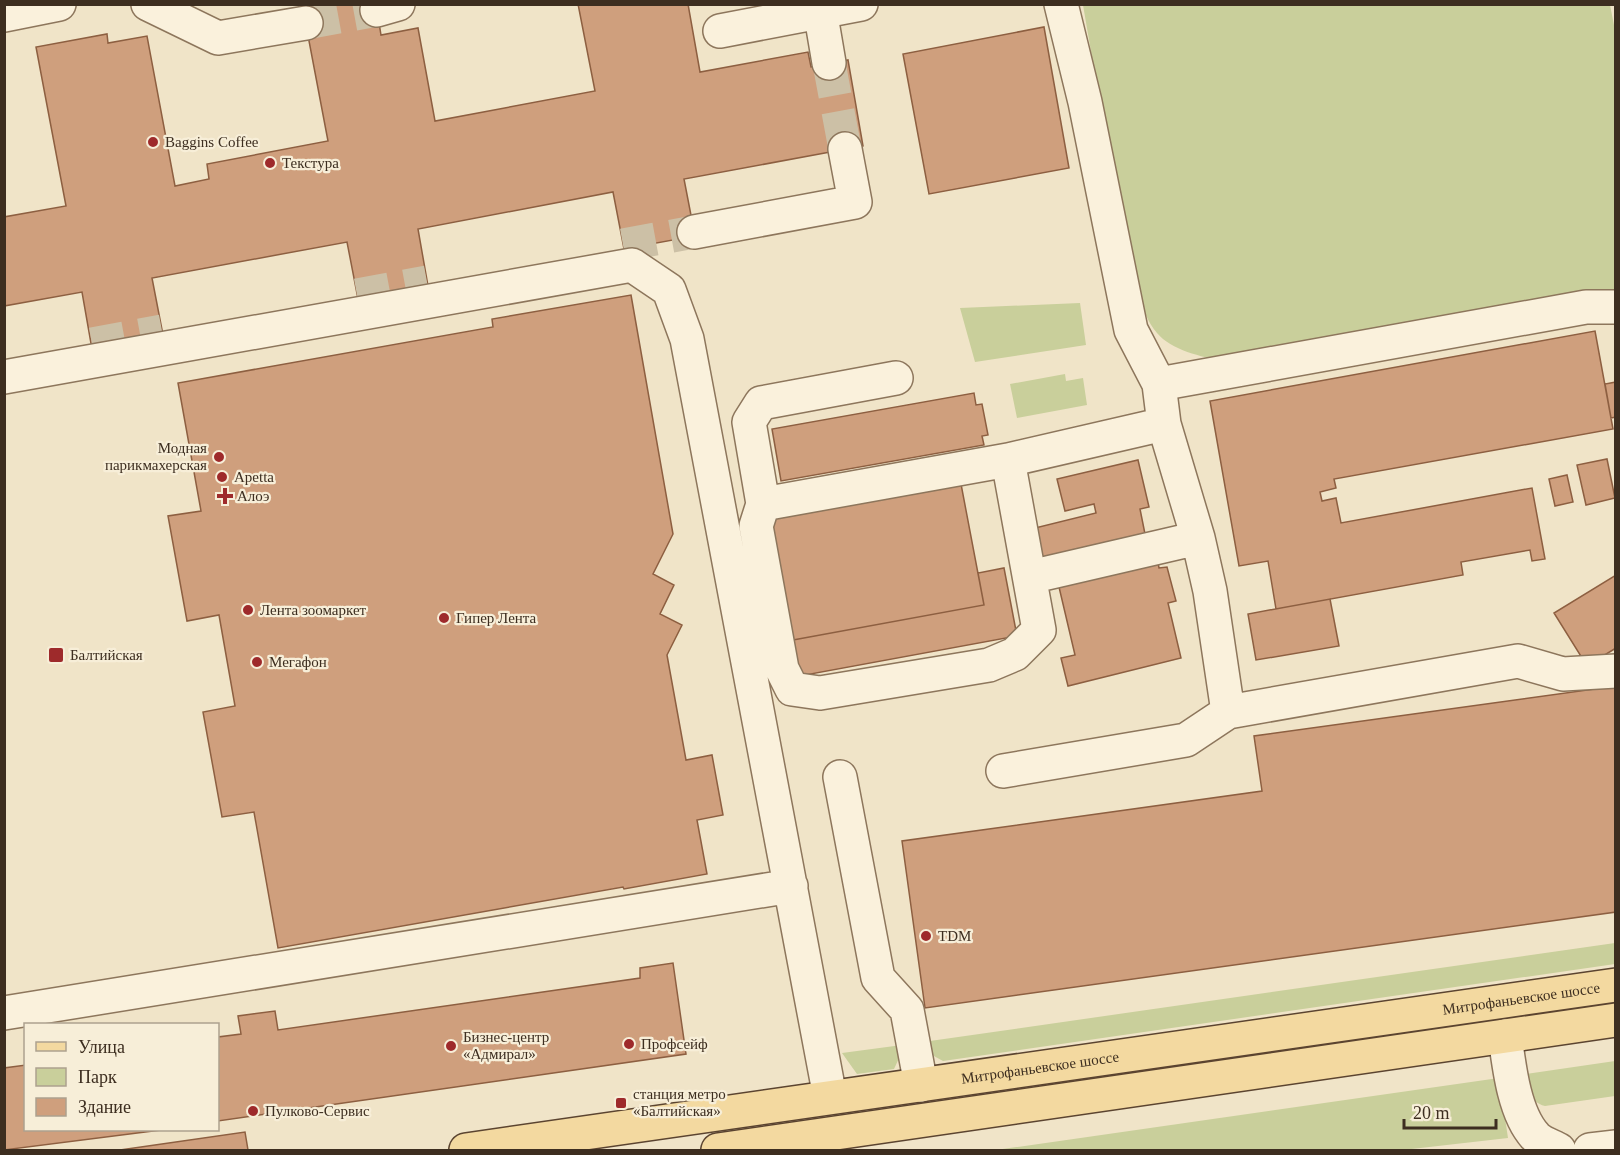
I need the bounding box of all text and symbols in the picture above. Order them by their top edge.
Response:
place label: Baggins Coffee [165,134,259,150]
marker: Baggins Coffee [146,135,160,149]
place label: Текстура [282,155,339,171]
marker: Текстура [263,156,277,170]
place label: Модная парикмахерская [105,440,207,473]
marker: Модная парикмахерская [212,450,226,464]
place label: Apetta [234,469,274,485]
marker: Apetta [215,470,229,484]
place label: Алоэ [237,488,269,504]
marker: Алоэ [218,489,232,503]
place label: Лента зоомаркет [260,602,367,618]
marker: Лента зоомаркет [241,603,255,617]
place label: Гипер Лента [456,610,537,626]
marker: Гипер Лента [437,611,451,625]
marker: Балтийская [47,646,65,664]
place label: Балтийская [70,647,143,663]
place label: Мегафон [269,654,327,670]
marker: Мегафон [250,655,264,669]
place label: TDM [938,928,971,944]
marker: TDM [919,929,933,943]
street label: Митрофаньевское шоссе [1441,979,1601,1018]
legend [24,1023,219,1131]
place label: Бизнес-центр «Адмирал» [463,1029,549,1062]
place label: Профсейф [641,1036,708,1052]
text: Улица [78,1037,125,1057]
marker: Профсейф [622,1037,636,1051]
marker: Бизнес-центр «Адмирал» [444,1039,458,1053]
street label: Митрофаньевское шоссе [960,1048,1120,1087]
text: Парк [78,1067,117,1087]
place label: станция метро «Балтийская» [633,1086,726,1119]
scale bar [1404,1092,1496,1130]
marker: станция метро «Балтийская» [614,1096,628,1110]
text: Здание [78,1097,131,1117]
place label: Пулково-Сервис [265,1103,370,1119]
text: 20 m [1413,1103,1450,1123]
marker: Пулково-Сервис [246,1104,260,1118]

